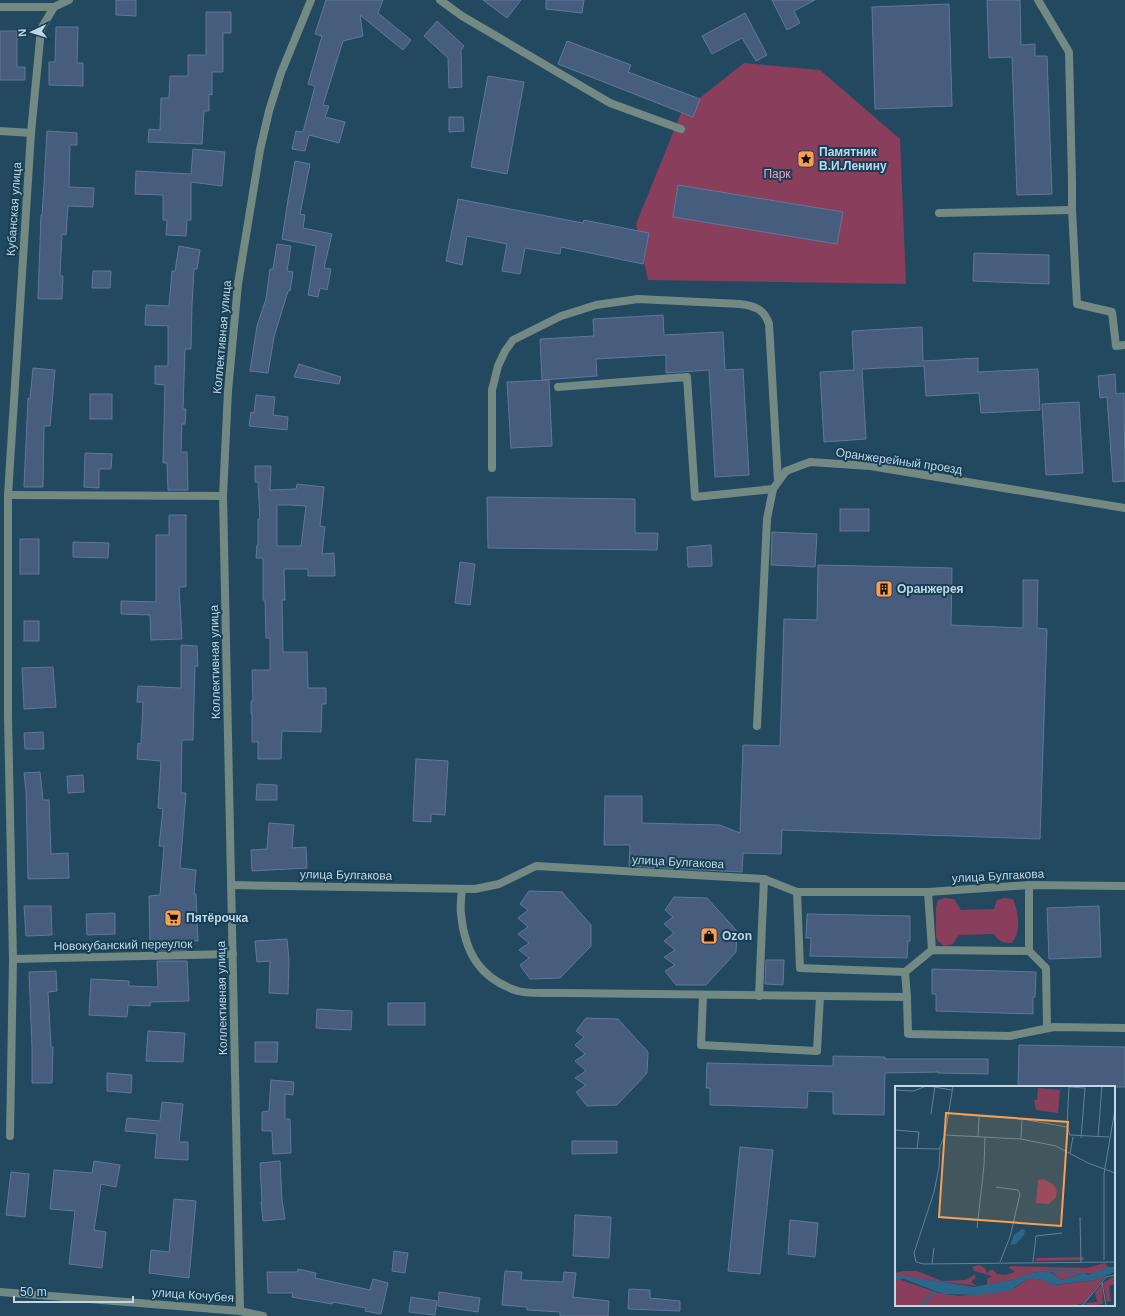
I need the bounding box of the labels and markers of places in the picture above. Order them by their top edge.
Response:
place label: Памятник В.И.Ленину [819,145,887,173]
place icon: Памятник В.И.Ленину [796,149,816,169]
building icon: Оранжерея [874,579,894,599]
place label: Оранжерея [897,582,964,596]
supermarket icon: Пятёрочка [163,908,183,928]
place label: Пятёрочка [186,911,249,925]
shop icon: Ozon [699,926,719,946]
place label: Ozon [722,929,752,943]

